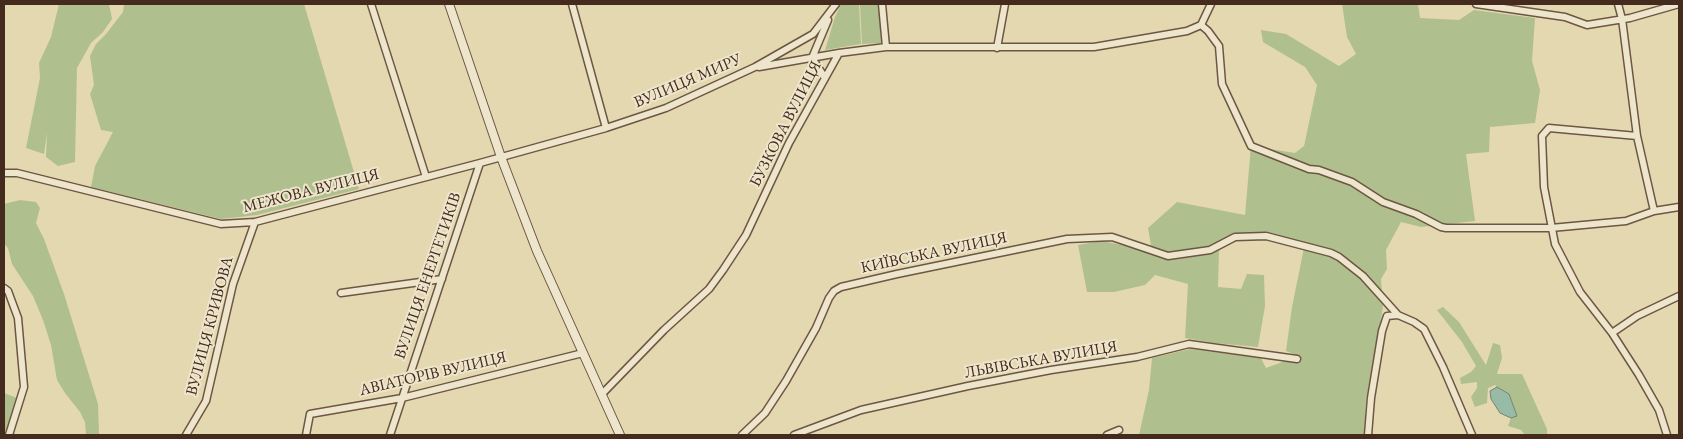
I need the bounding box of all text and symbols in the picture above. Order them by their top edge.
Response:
street label: ВУЛИЦЯ МИРУ [631,50,745,112]
street label: БУЗКОВА ВУЛИЦЯ [746,58,826,190]
street label: МЕЖОВА ВУЛИЦЯ [241,165,381,217]
street label: ВУЛИЦЯ ЕНЕРГЕТИКІВ [390,190,466,362]
street label: КИЇВСЬКА ВУЛИЦЯ [859,228,1009,278]
street label: ВУЛИЦЯ КРИВОВА [182,254,238,398]
street label: ЛЬВІВСЬКА ВУЛИЦЯ [963,337,1119,383]
street label: АВІАТОРІВ ВУЛИЦЯ [357,348,509,400]

